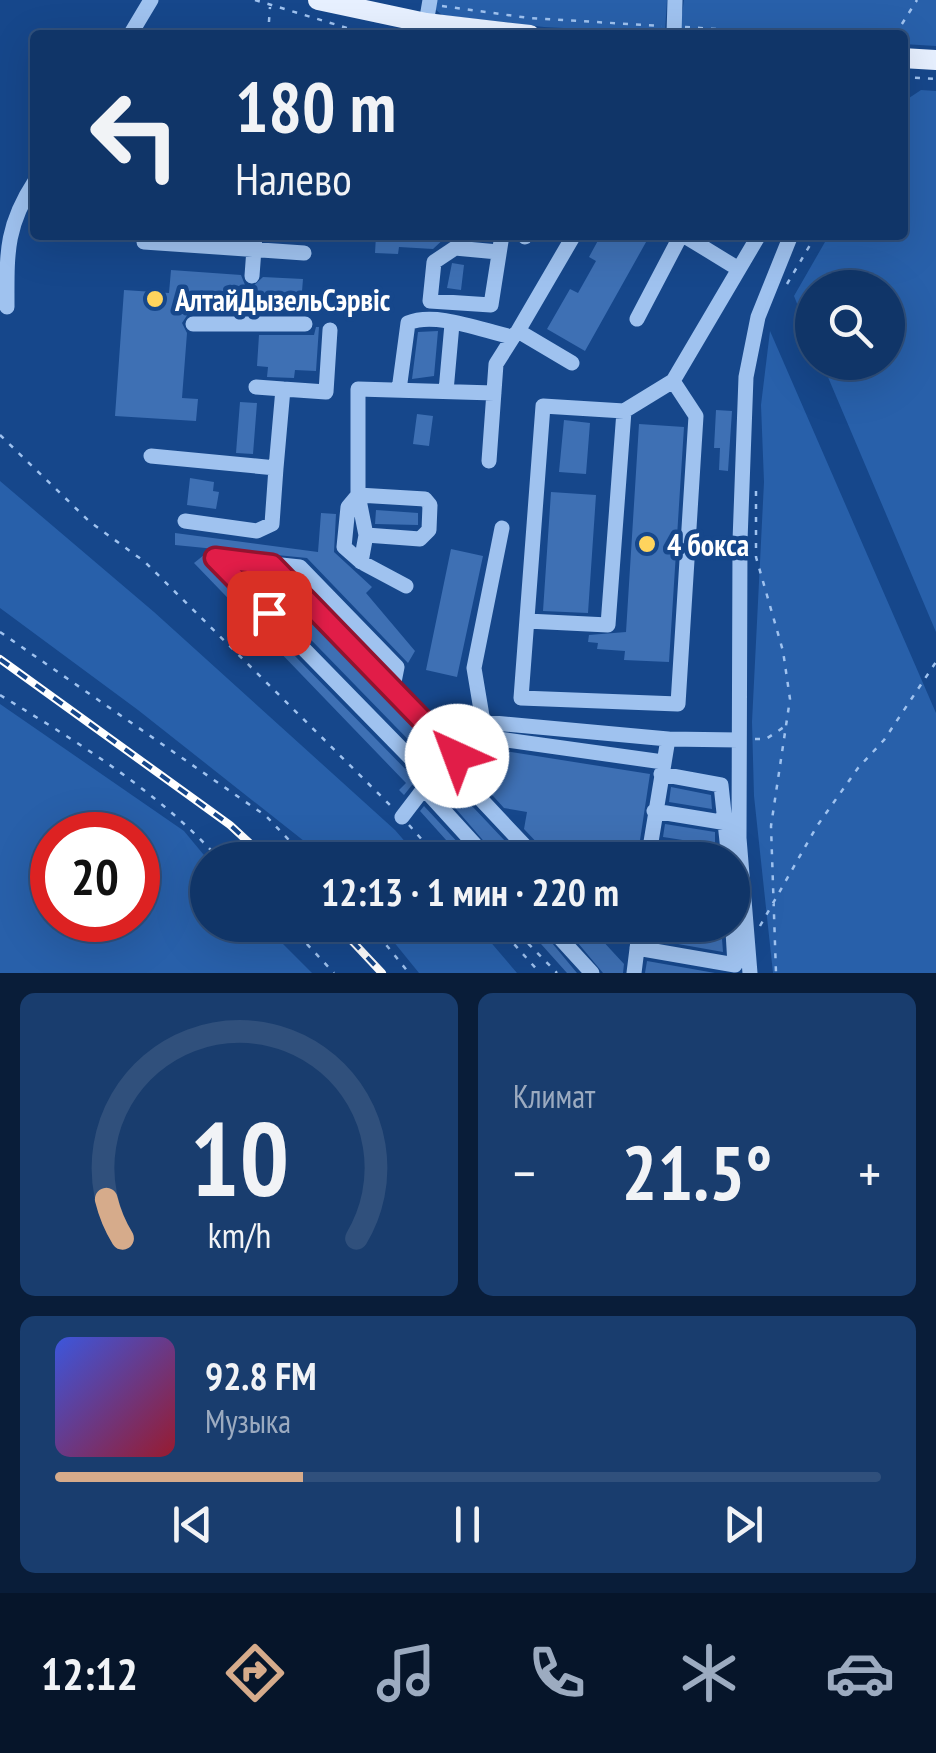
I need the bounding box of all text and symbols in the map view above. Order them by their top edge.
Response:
text: 180 m [235,61,396,151]
icon: left [70,70,200,200]
text: Налево [235,149,352,207]
map controls [795,270,905,380]
button: search [795,270,905,380]
place label: АлтайДызельСэрвіс [174,280,391,319]
marker: АлтайДызельСэрвіс [144,288,166,310]
place label: 4 бокса [667,525,749,564]
marker: 4 бокса [636,533,658,555]
pin [227,571,312,656]
icon: arrive [242,586,297,641]
position arrow [405,704,509,808]
speed limit sign: 20 [30,812,160,942]
text: 12:13 · 1 мин · 220 m [321,867,619,916]
text: Климат [513,1075,595,1117]
text: 10 [189,1090,289,1225]
text: 21.5° [622,1124,772,1221]
text: − [513,1137,536,1208]
text: + [858,1137,881,1208]
text: km/h [207,1212,271,1258]
text: 92.8 FM [205,1351,317,1400]
text: Музыка [205,1400,291,1442]
icon: previous [165,1497,220,1552]
icon: pause [440,1497,495,1552]
icon: next [716,1497,771,1552]
icon: directions [220,1638,290,1708]
icon: music [371,1638,441,1708]
icon: phone [522,1638,592,1708]
icon: climate [674,1638,744,1708]
icon: car [825,1638,895,1708]
text: 12:12 [41,1644,138,1702]

